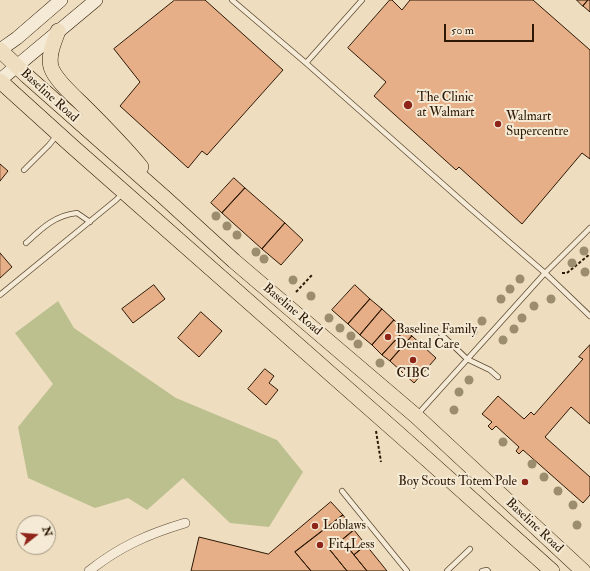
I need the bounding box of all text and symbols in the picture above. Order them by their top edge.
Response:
scale bar [446,16,536,42]
text: 50 m [451,23,474,38]
street label: Baseline Road [17,66,81,126]
place label: The Clinic at Walmart [417,90,475,121]
marker: The Clinic at Walmart [402,99,414,111]
place label: Walmart Supercentre [506,109,568,140]
marker: Walmart Supercentre [493,119,503,129]
street label: Baseline Road [259,281,325,339]
place label: Baseline Family Dental Care [396,322,477,353]
marker: Baseline Family Dental Care [383,332,393,342]
marker: CIBC [408,355,418,365]
place label: CIBC [397,366,429,382]
place label: Boy Scouts Totem Pole [398,474,517,490]
marker: Boy Scouts Totem Pole [520,477,530,487]
street label: Baseline Road [502,496,566,556]
north arrow [16,515,56,555]
place label: Loblaws [323,518,366,534]
marker: Loblaws [310,521,320,531]
text: N [39,525,55,538]
place label: Fit4Less [328,537,374,553]
marker: Fit4Less [315,540,325,550]

